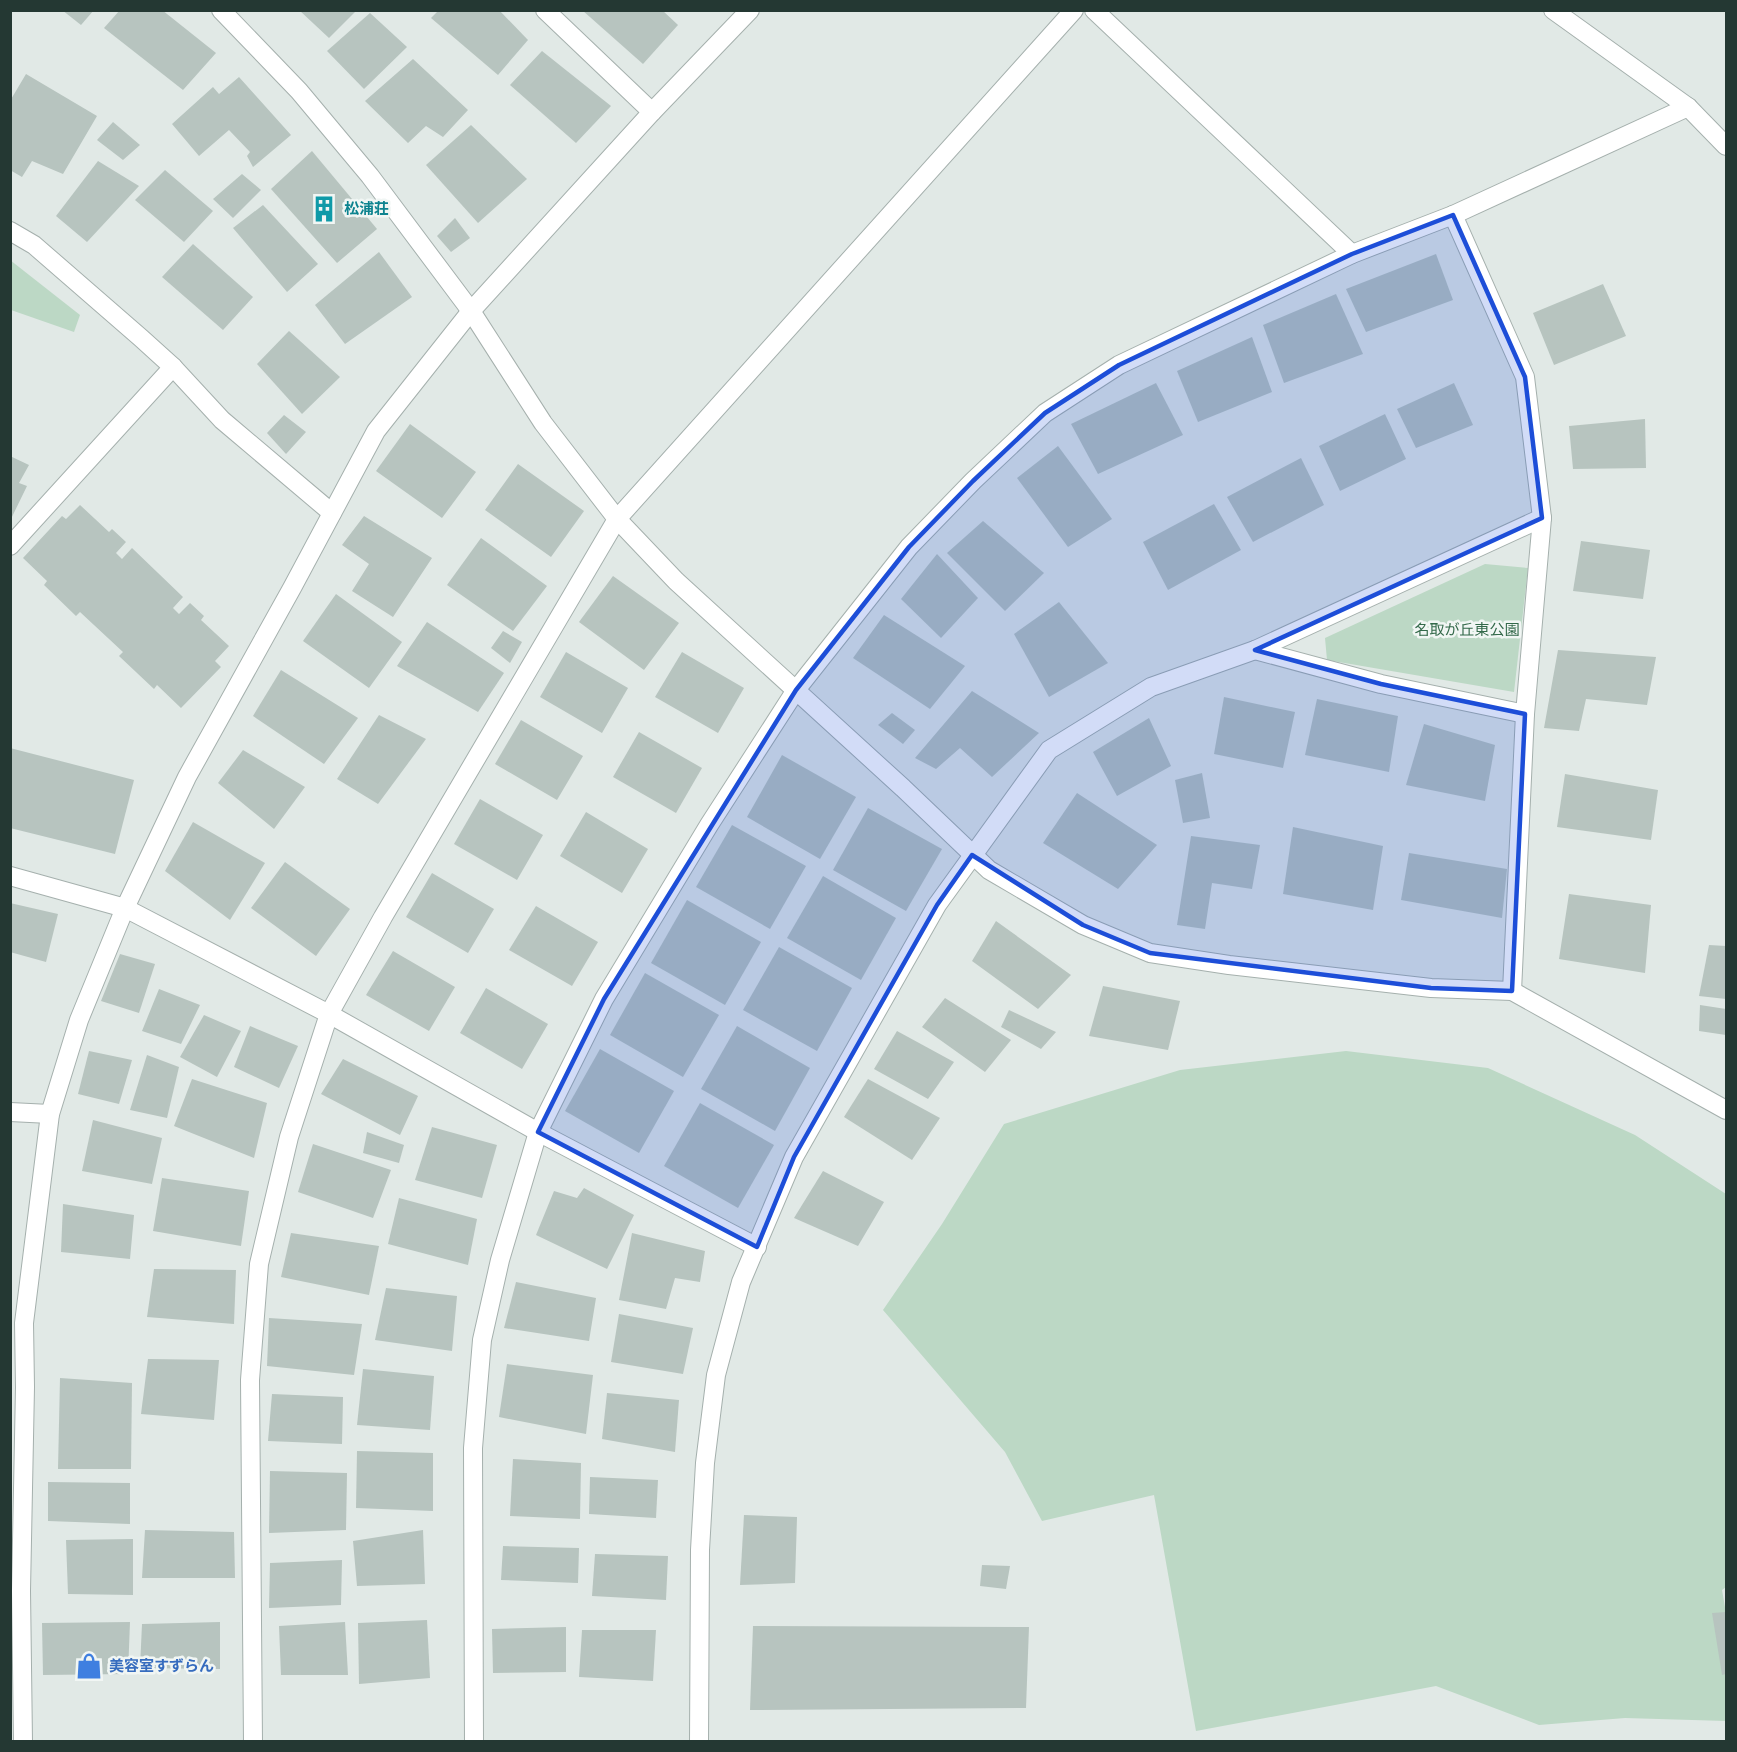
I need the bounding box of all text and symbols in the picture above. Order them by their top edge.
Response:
building icon: 松浦荘 [309,194,339,224]
place label: 松浦荘 [344,200,389,217]
park label: 名取が丘東公園 [1414,621,1520,638]
shop icon: 美容室すずらん [74,1651,104,1681]
place label: 美容室すずらん [109,1657,214,1674]

